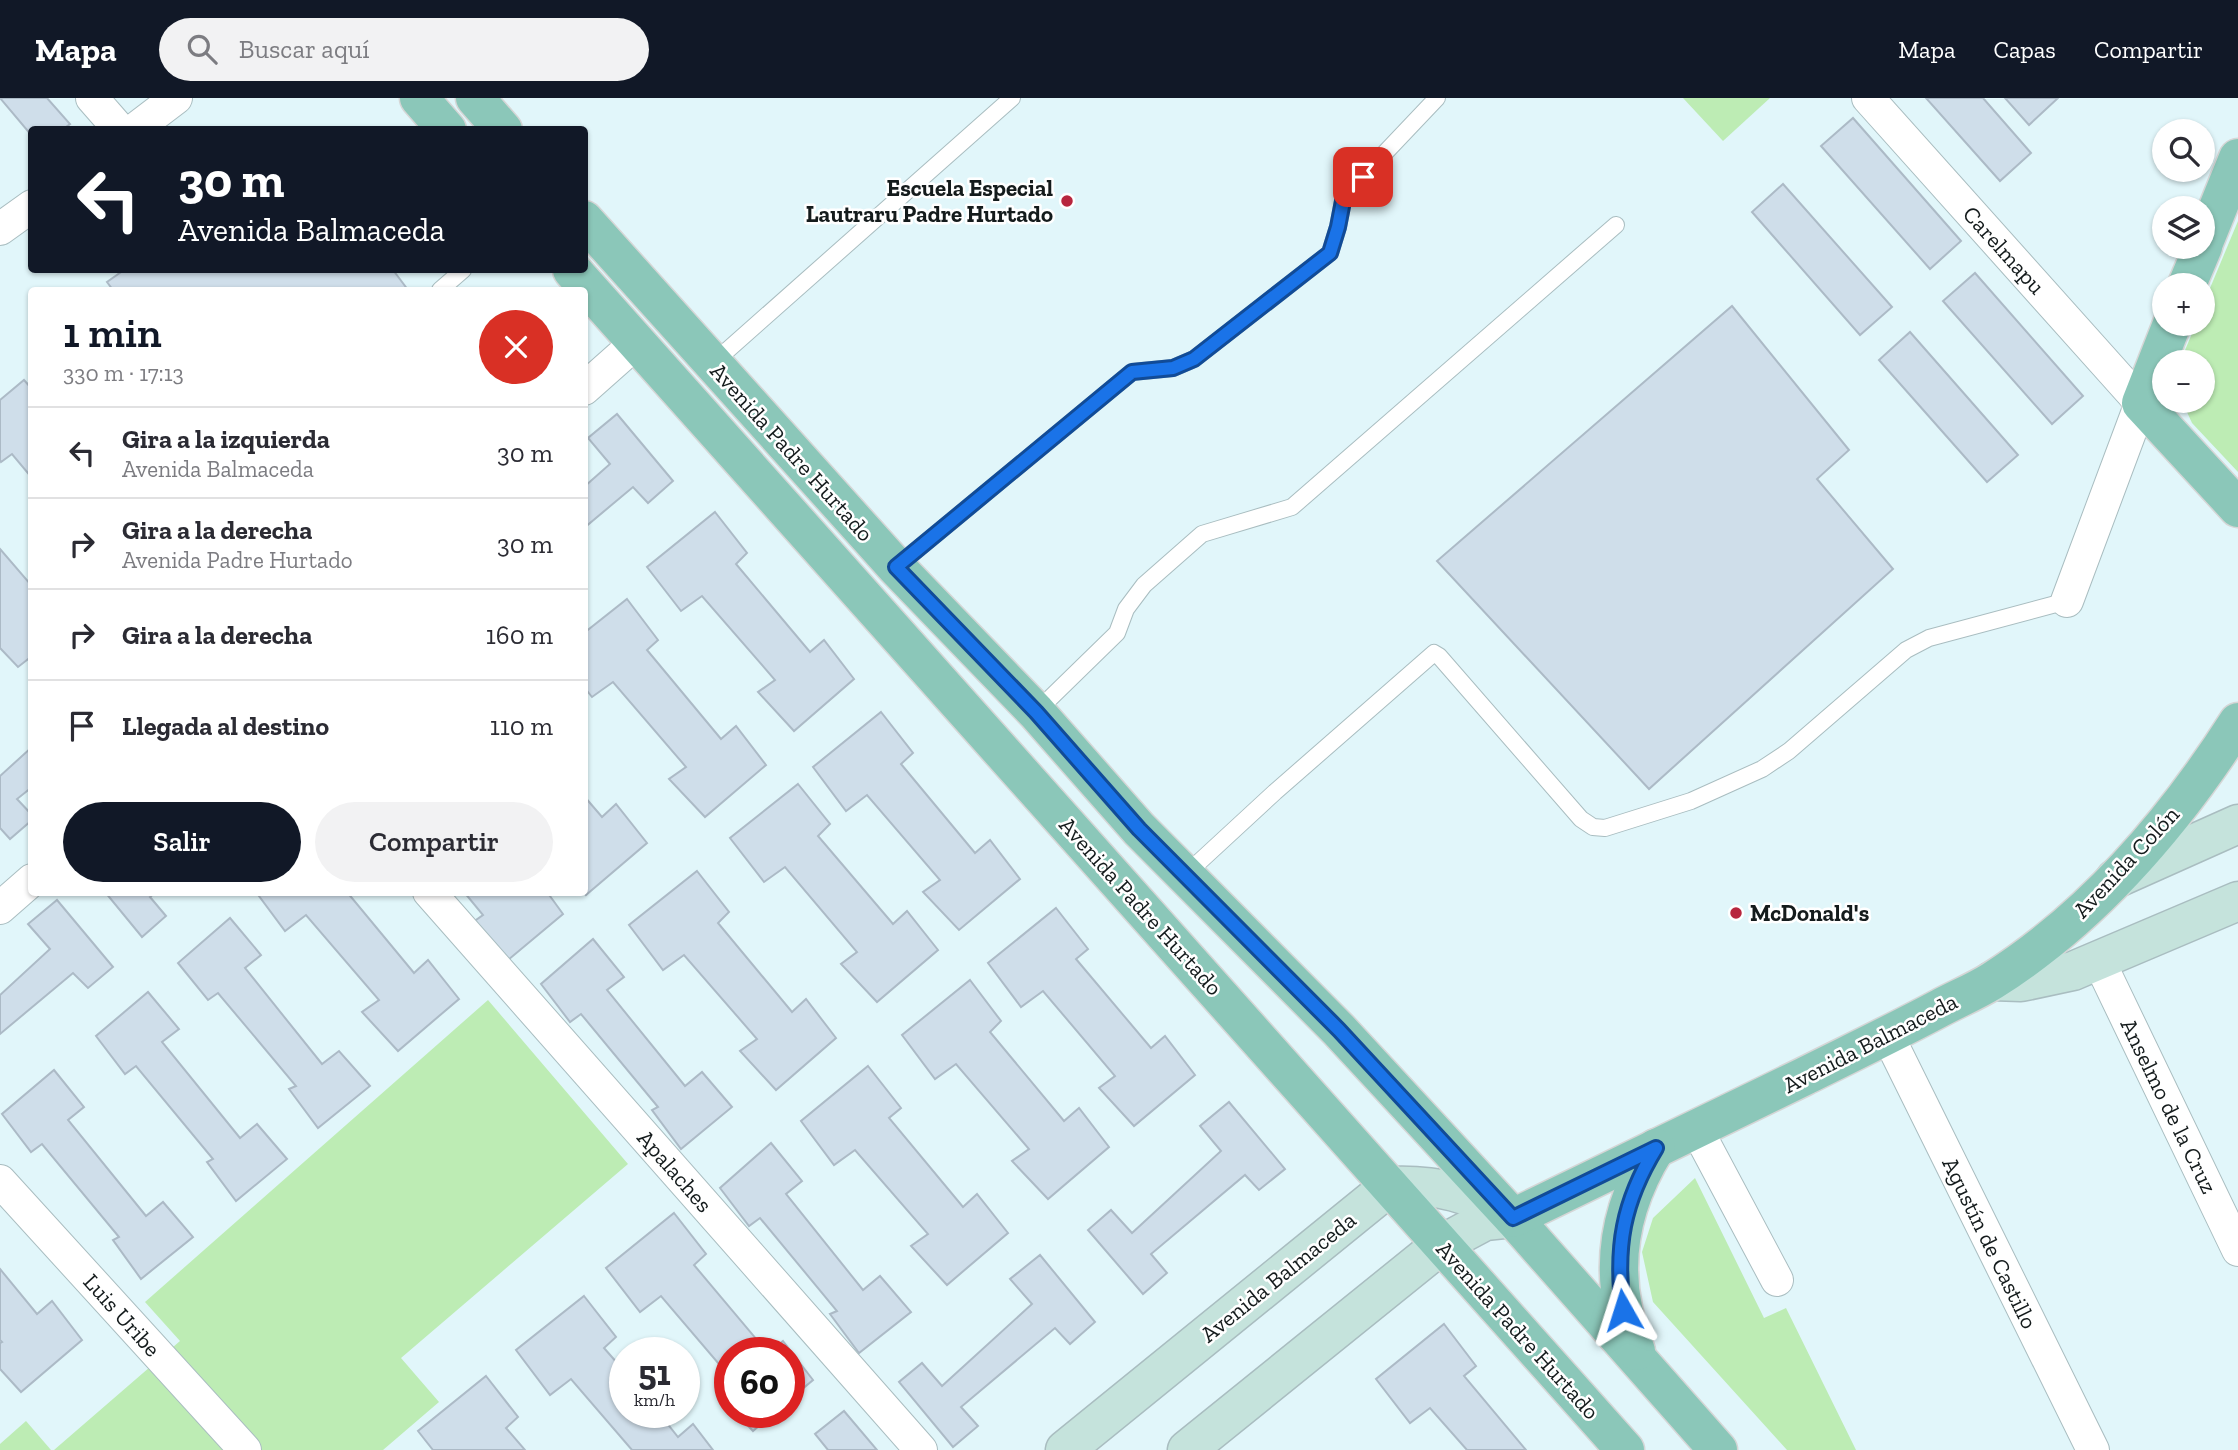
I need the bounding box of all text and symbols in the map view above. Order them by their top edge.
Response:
search box [159,18,649,81]
text: Mapa [35,30,117,69]
icon: search [183,30,221,68]
text: Buscar aquí [239,33,370,65]
text: Mapa [1898,35,1955,64]
text: Capas [1993,35,2056,64]
text: Compartir [2094,35,2203,64]
map controls [2152,119,2215,413]
button: search [2152,119,2215,182]
pin [1333,147,1393,207]
text: 30 m [178,151,284,210]
icon: left [63,154,154,245]
icon: arrive [1344,158,1382,196]
place label: Escuela Especial Lautraru Padre Hurtado [806,174,1053,228]
marker: Escuela Especial Lautraru Padre Hurtado [1059,193,1075,209]
button: layers [2152,196,2215,259]
street label: Carelmapu [1957,200,2051,300]
text: Avenida Balmaceda [178,211,445,249]
button: + [2152,273,2215,336]
text: 1 min [63,307,162,358]
button: close [479,310,553,384]
button: − [2152,350,2215,413]
street label: Avenida Padre Hurtado [704,357,880,547]
text: 330 m · 17:13 [63,359,184,387]
text: Gira a la izquierda [122,423,330,455]
icon: left [63,434,101,472]
text: 30 m [497,437,553,469]
text: Avenida Balmaceda [122,455,314,483]
text: Gira a la derecha [122,514,312,546]
icon: right [63,525,101,563]
text: 30 m [497,528,553,560]
text: Avenida Padre Hurtado [122,546,353,574]
icon: right [63,616,101,654]
text: Gira a la derecha [122,619,312,651]
text: 160 m [486,619,553,651]
icon: arrive [63,707,101,745]
text: Llegada al destino [122,710,329,742]
text: 110 m [490,710,553,742]
street label: Avenida Colón [2067,800,2185,924]
button: Salir [63,802,301,882]
button: Compartir [315,802,553,882]
street label: Avenida Padre Hurtado [1053,811,1229,1001]
place label: McDonald's [1750,899,1869,927]
marker: McDonald's [1728,905,1744,921]
street label: Avenida Balmaceda [1778,987,1962,1099]
street label: Anselmo de la Cruz [2115,1014,2224,1198]
street label: Apalaches [632,1124,718,1218]
street label: Agustín de Castillo [1936,1153,2044,1333]
street label: Avenida Balmaceda [1195,1206,1361,1348]
street label: Avenida Padre Hurtado [1430,1235,1606,1425]
street label: Luis Uribe [77,1268,167,1362]
position arrow [1586,1273,1660,1347]
speed limit sign: 60 [714,1337,805,1428]
text: 51 [638,1352,671,1394]
text: km/h [634,1389,675,1411]

